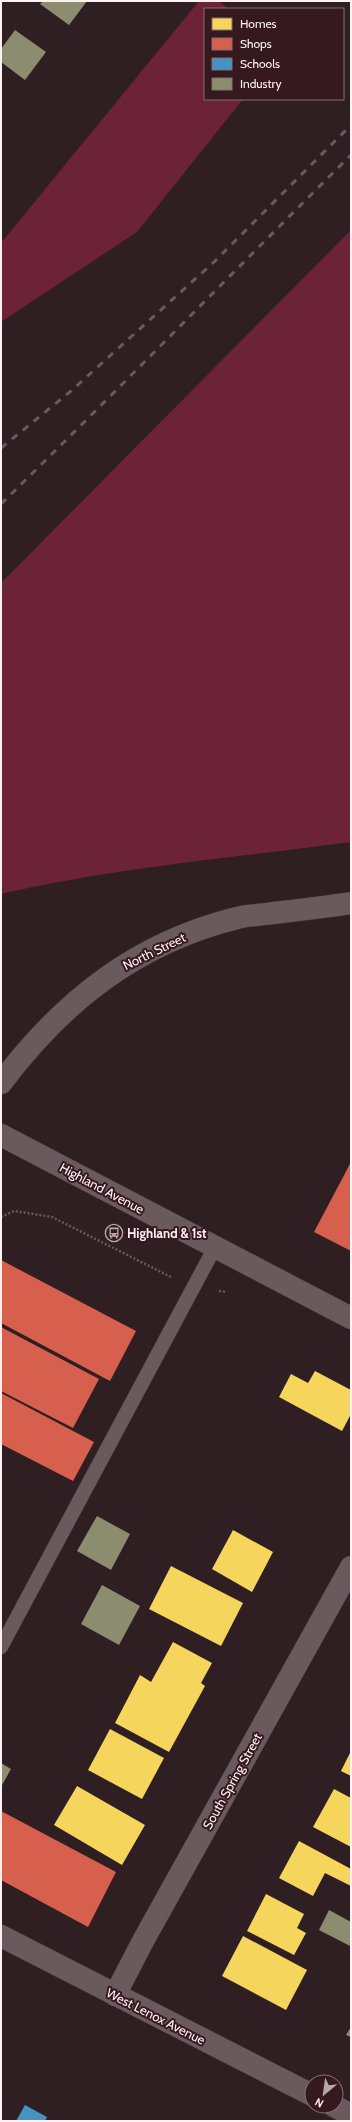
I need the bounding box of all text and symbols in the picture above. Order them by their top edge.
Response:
legend [204,8,344,100]
text: Homes [240,16,277,31]
text: Shops [240,36,272,51]
text: Schools [240,56,280,71]
text: Industry [240,76,281,91]
street label: North Street [120,929,189,973]
street label: Highland Avenue [57,1159,147,1217]
bus stop icon: Highland & 1st [104,1223,124,1243]
place label: Highland & 1st [127,1225,207,1241]
street label: South Spring Street [199,1730,265,1832]
street label: West Lenox Avenue [104,1984,208,2048]
north arrow [304,2074,344,2114]
text: N [312,2095,326,2111]

